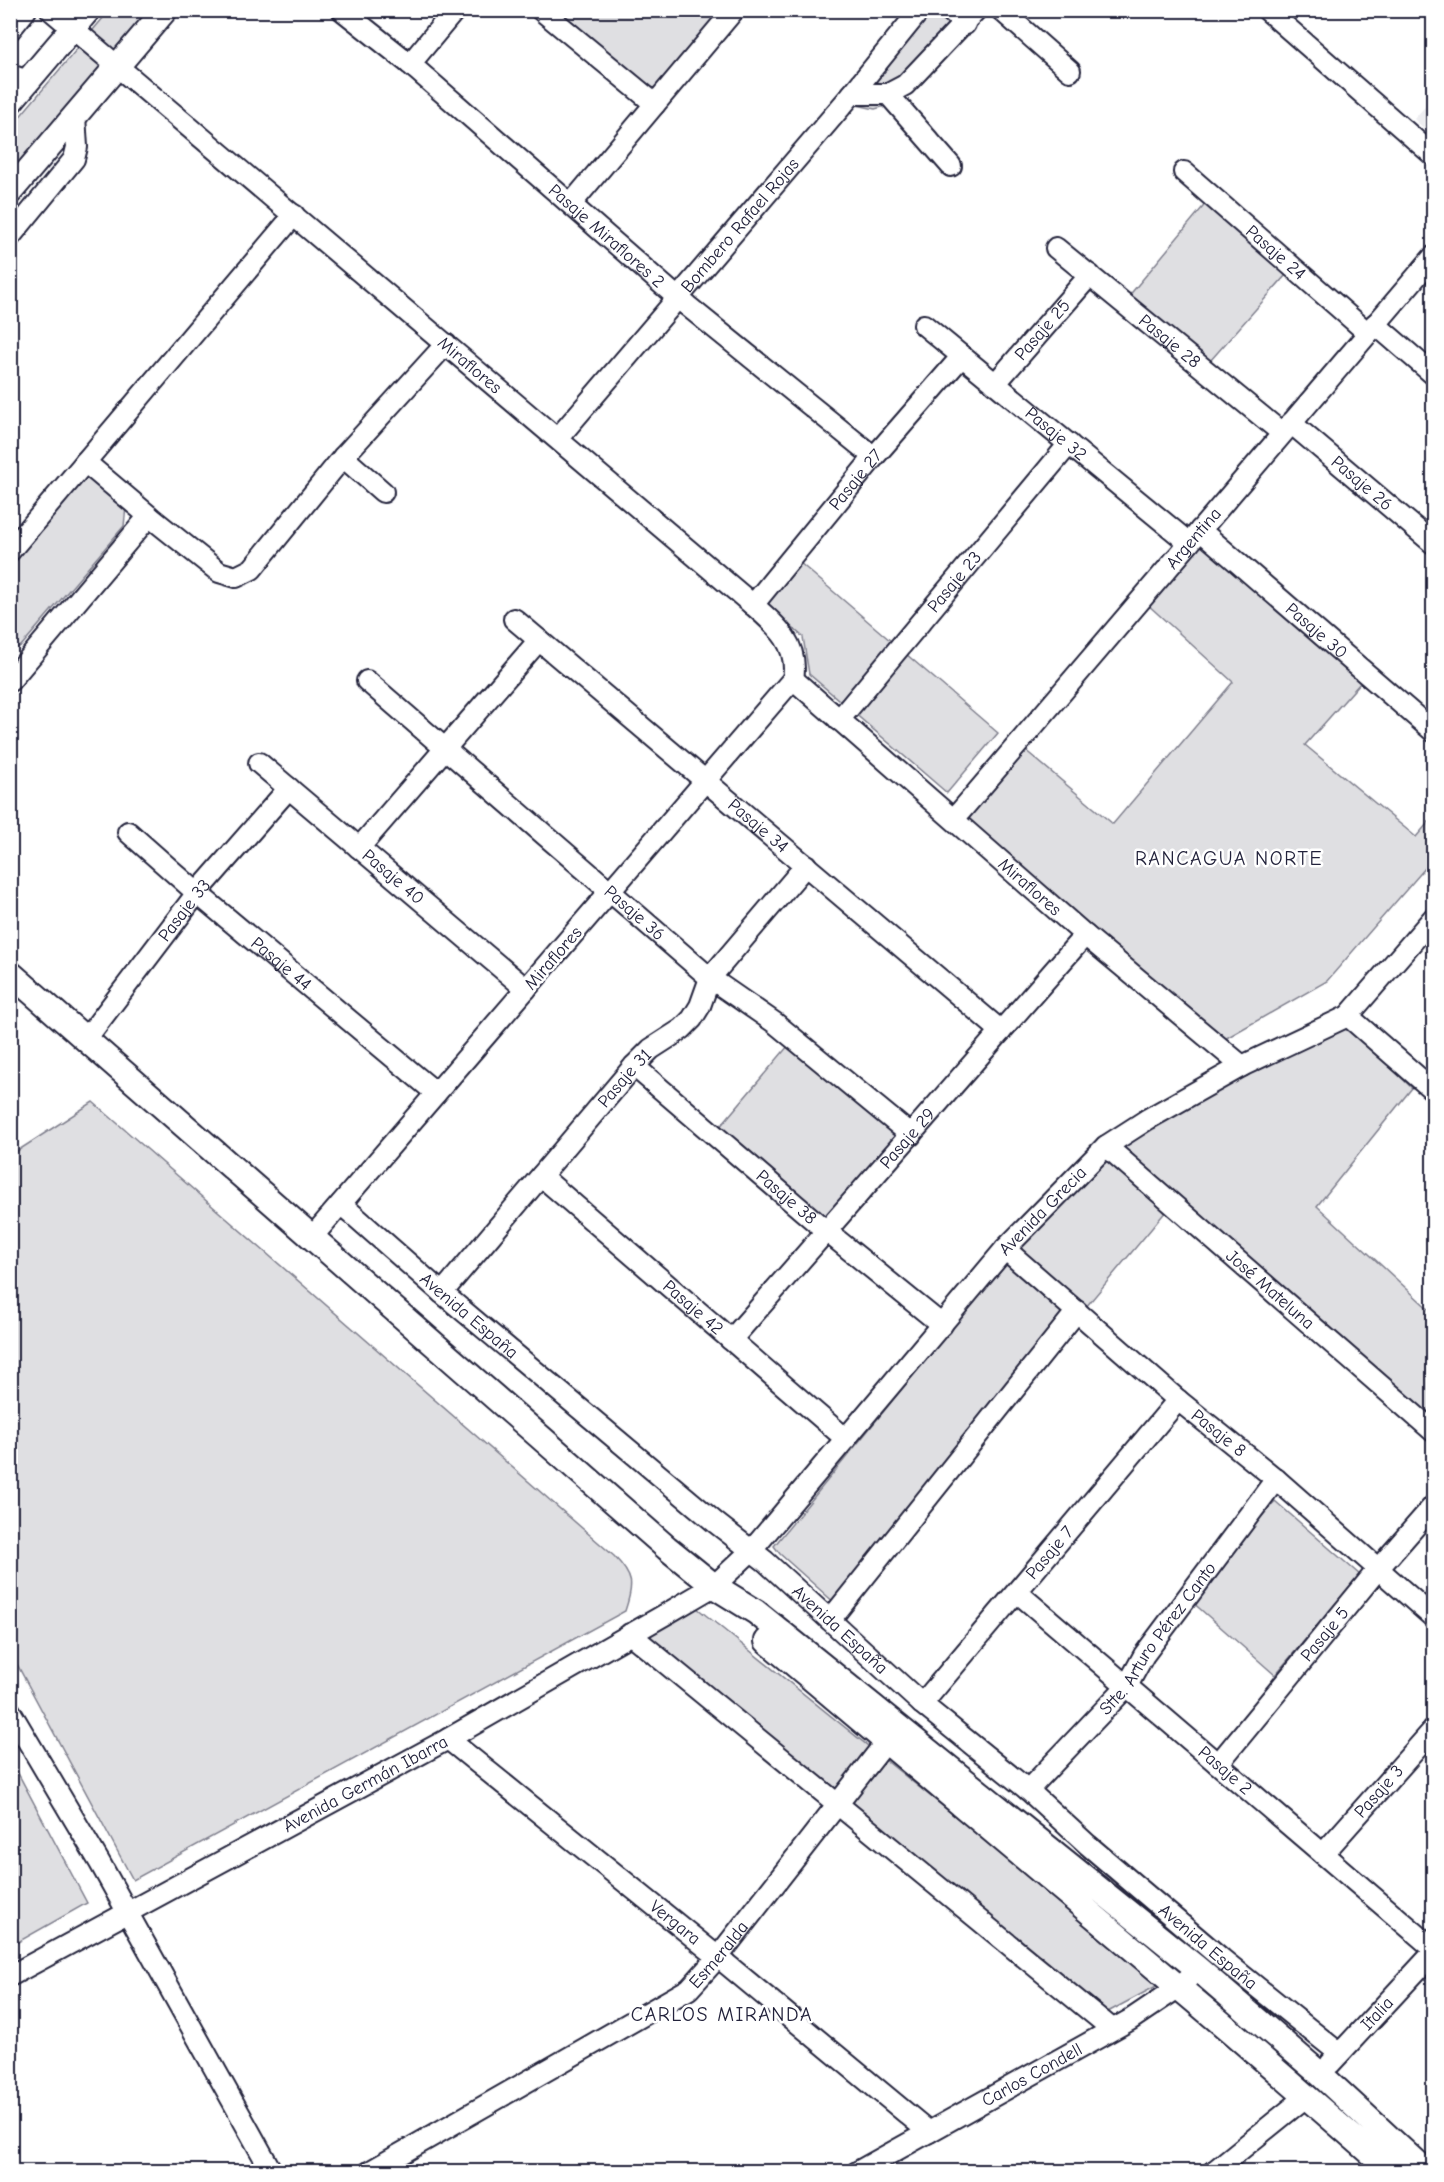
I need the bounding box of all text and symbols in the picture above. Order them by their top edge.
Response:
street label: Bombero Rafael Rojas [677,154,804,297]
street label: Pasaje Miraflores 2 [544,180,669,293]
street label: Pasaje 24 [1241,221,1310,285]
street label: Pasaje 25 [1011,295,1075,365]
street label: Pasaje 28 [1134,310,1204,373]
street label: Miraflores [433,332,506,398]
street label: Pasaje 32 [1021,403,1091,465]
street label: Pasaje 27 [825,445,887,515]
street label: Pasaje 26 [1327,452,1397,515]
street label: Argentina [1162,504,1226,574]
street label: Pasaje 23 [923,547,986,617]
street label: Pasaje 30 [1281,599,1351,663]
street label: Pasaje 34 [724,795,792,857]
street label: Pasaje 40 [358,845,428,909]
district label: RANCAGUA NORTE [1135,847,1323,870]
street label: Miraflores [994,854,1065,920]
street label: Pasaje 33 [154,875,215,946]
street label: Pasaje 36 [600,881,669,945]
street label: Miraflores [520,922,587,994]
street label: Pasaje 44 [247,933,315,995]
street label: Pasaje 31 [594,1045,656,1112]
street label: Pasaje 29 [876,1104,940,1173]
street label: Avenida Grecia [995,1162,1091,1260]
street label: Pasaje 38 [752,1166,821,1229]
street label: José Mateluna [1221,1245,1319,1334]
street label: Avenida España [415,1269,522,1363]
street label: Pasaje 42 [658,1276,727,1339]
street label: Pasaje 8 [1187,1405,1250,1461]
street label: Pasaje 7 [1022,1522,1079,1584]
street label: Stte. Arturo Pérez Canto [1095,1558,1221,1720]
street label: Avenida España [788,1581,892,1679]
street label: Pasaje 5 [1296,1603,1354,1666]
street label: Avenida Germán Ibarra [280,1731,452,1837]
street label: Pasaje 2 [1194,1742,1256,1799]
street label: Pasaje 3 [1350,1761,1408,1822]
street label: Vergara [645,1896,704,1950]
street label: Avenida España [1154,1900,1261,1994]
street label: Esmeralda [685,1917,753,1993]
street label: Italia [1357,1993,1398,2035]
district label: CARLOS MIRANDA [631,2003,813,2026]
street label: Carlos Condell [978,2039,1086,2111]

